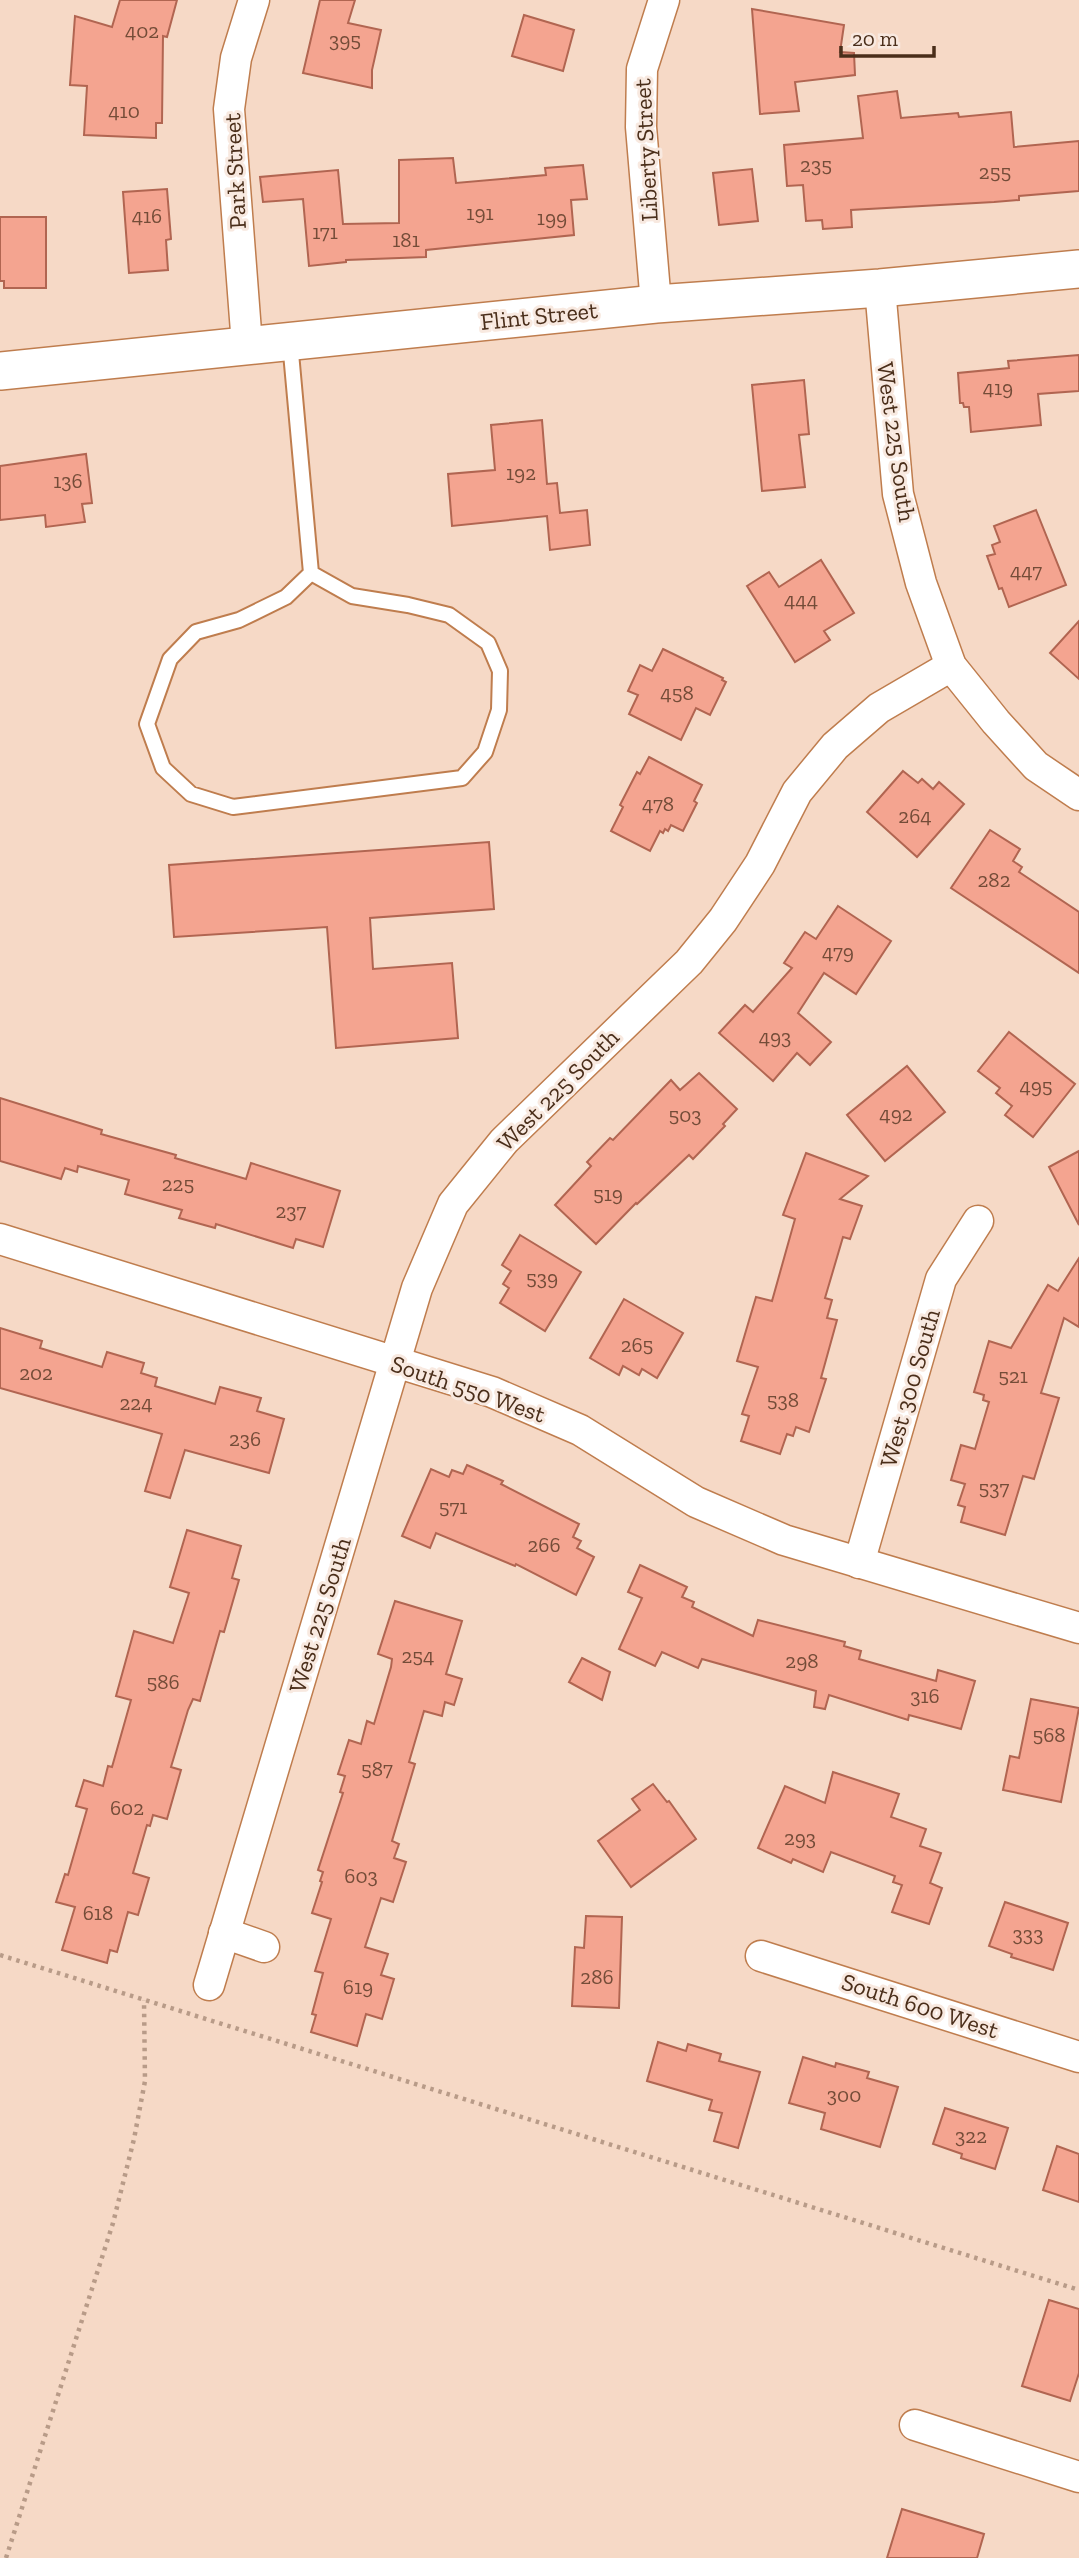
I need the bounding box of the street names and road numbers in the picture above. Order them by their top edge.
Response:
street label: Liberty Street [627,78,664,222]
street label: Park Street [217,112,252,230]
street label: Flint Street [479,295,599,336]
street label: West 225 South [871,360,922,524]
street label: West 225 South [491,1022,625,1157]
street label: West 300 South [873,1305,946,1470]
street label: South 550 West [387,1349,549,1429]
street label: West 225 South [282,1533,357,1696]
street label: South 600 West [838,1967,1002,2045]

